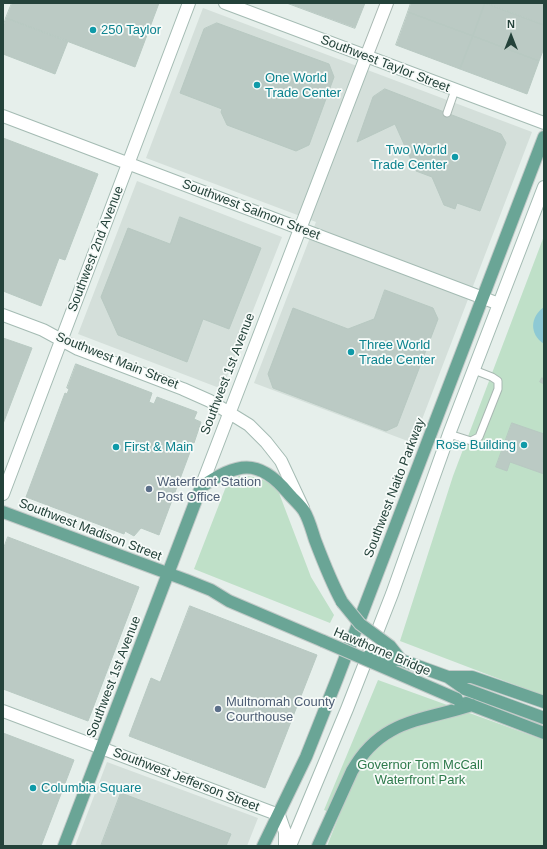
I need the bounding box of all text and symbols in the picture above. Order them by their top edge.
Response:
north arrow [491,16,531,56]
text: N [507,18,515,30]
place label: 250 Taylor [101,22,161,38]
marker: 250 Taylor [88,25,98,35]
street label: Southwest Taylor Street [318,32,452,96]
place label: One World Trade Center [265,70,341,101]
marker: One World Trade Center [252,80,262,90]
place label: Two World Trade Center [371,142,447,173]
marker: Two World Trade Center [450,152,460,162]
street label: Southwest Salmon Street [180,176,322,244]
street label: Southwest 2nd Avenue [65,184,127,314]
street label: Southwest 1st Avenue [198,311,258,437]
street label: Southwest Main Street [53,329,181,393]
place label: Three World Trade Center [359,337,435,368]
marker: Three World Trade Center [346,347,356,357]
street label: Southwest Naito Parkway [361,416,429,560]
place label: Rose Building [436,437,516,453]
place label: First & Main [124,439,193,455]
marker: Rose Building [519,440,529,450]
marker: First & Main [111,442,121,452]
place label: Waterfront Station Post Office [157,474,261,505]
marker: Waterfront Station Post Office [144,484,154,494]
street label: Southwest Madison Street [16,496,164,564]
street label: Southwest 1st Avenue [84,614,144,740]
street label: Hawthorne Bridge [331,624,433,680]
place label: Multnomah County Courthouse [226,694,335,725]
marker: Multnomah County Courthouse [213,704,223,714]
street label: Southwest Jefferson Street [110,745,262,815]
park label: Governor Tom McCall Waterfront Park [357,757,483,788]
place label: Columbia Square [41,780,141,796]
marker: Columbia Square [28,783,38,793]

